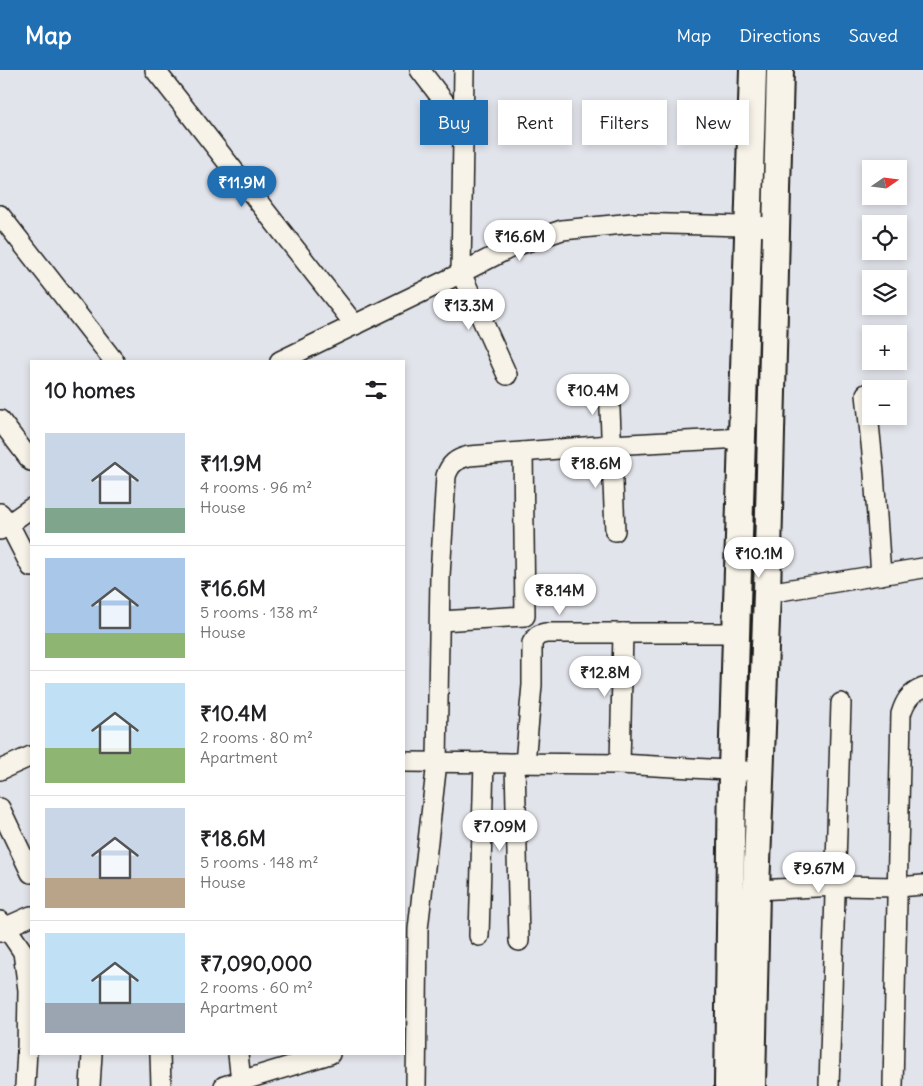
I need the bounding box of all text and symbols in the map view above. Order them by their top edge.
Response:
text: Map [25,20,72,50]
text: Map [676,24,711,47]
text: Directions [739,24,821,47]
text: Saved [849,24,898,47]
chip: Buy [420,100,488,145]
chip: Rent [498,100,572,145]
chip: Filters [582,100,667,145]
chip: New [677,100,749,145]
north arrow [862,160,908,205]
map controls [862,160,907,425]
pin: ₹11.9M [201,166,283,208]
text: ₹11.9M [218,172,266,192]
button: locate [862,215,907,260]
pin: ₹16.6M [479,220,561,262]
text: ₹16.6M [495,226,545,246]
button: layers [862,270,907,315]
pin: ₹13.3M [428,288,510,331]
text: ₹13.3M [444,295,494,315]
button: + [862,325,907,370]
pin: ₹10.4M [552,374,634,416]
icon: filters [362,376,390,404]
text: 10 homes [45,377,135,404]
text: ₹10.4M [567,380,619,400]
button: − [862,380,907,425]
pin: ₹18.6M [555,446,637,489]
text: ₹11.9M [200,450,262,477]
icon: home [85,453,145,513]
text: ₹18.6M [571,453,621,473]
text: 4 rooms · 96 m² [200,477,312,497]
text: House [200,497,246,517]
pin: ₹10.1M [718,536,800,579]
text: ₹10.1M [735,543,783,563]
pin: ₹8.14M [519,574,601,616]
text: ₹16.6M [200,575,266,602]
icon: home [85,578,145,638]
text: ₹8.14M [535,580,585,600]
text: 5 rooms · 138 m² [200,602,318,622]
text: House [200,622,246,642]
pin: ₹12.8M [564,656,646,698]
text: ₹12.8M [580,662,630,682]
text: ₹10.4M [200,700,267,727]
icon: home [85,703,145,763]
text: 2 rooms · 80 m² [200,727,313,747]
text: Apartment [200,747,278,767]
pin: ₹7.09M [459,810,541,852]
text: ₹7.09M [473,816,527,836]
text: ₹18.6M [200,825,266,852]
icon: home [85,828,145,888]
text: 5 rooms · 148 m² [200,852,319,872]
pin: ₹9.67M [778,852,860,894]
text: ₹9.67M [793,858,845,878]
text: House [200,872,246,892]
text: ₹7,090,000 [200,950,312,977]
icon: home [85,953,145,1013]
text: 2 rooms · 60 m² [200,977,313,997]
text: Apartment [200,997,278,1017]

